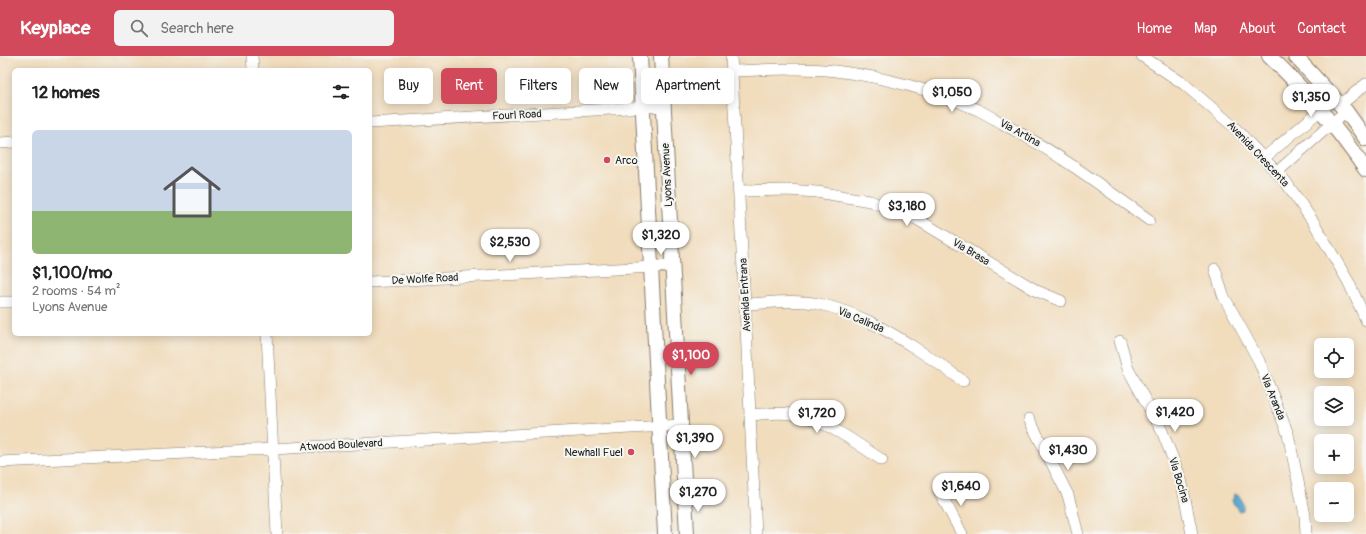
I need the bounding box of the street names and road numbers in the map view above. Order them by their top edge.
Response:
street label: Fourl Road [492,107,542,123]
street label: Via Artina [997,116,1043,150]
street label: Avenida Crescenta [1224,118,1292,190]
street label: Lyons Avenue [659,142,675,207]
street label: Via Brasa [950,236,992,268]
street label: Avenida Entrana [737,258,753,332]
street label: De Wolfe Road [391,271,459,287]
street label: Via Calinda [836,304,886,336]
street label: Via Aranda [1258,372,1288,422]
street label: Atwood Boulevard [299,436,383,454]
street label: Via Bocina [1166,456,1192,504]

